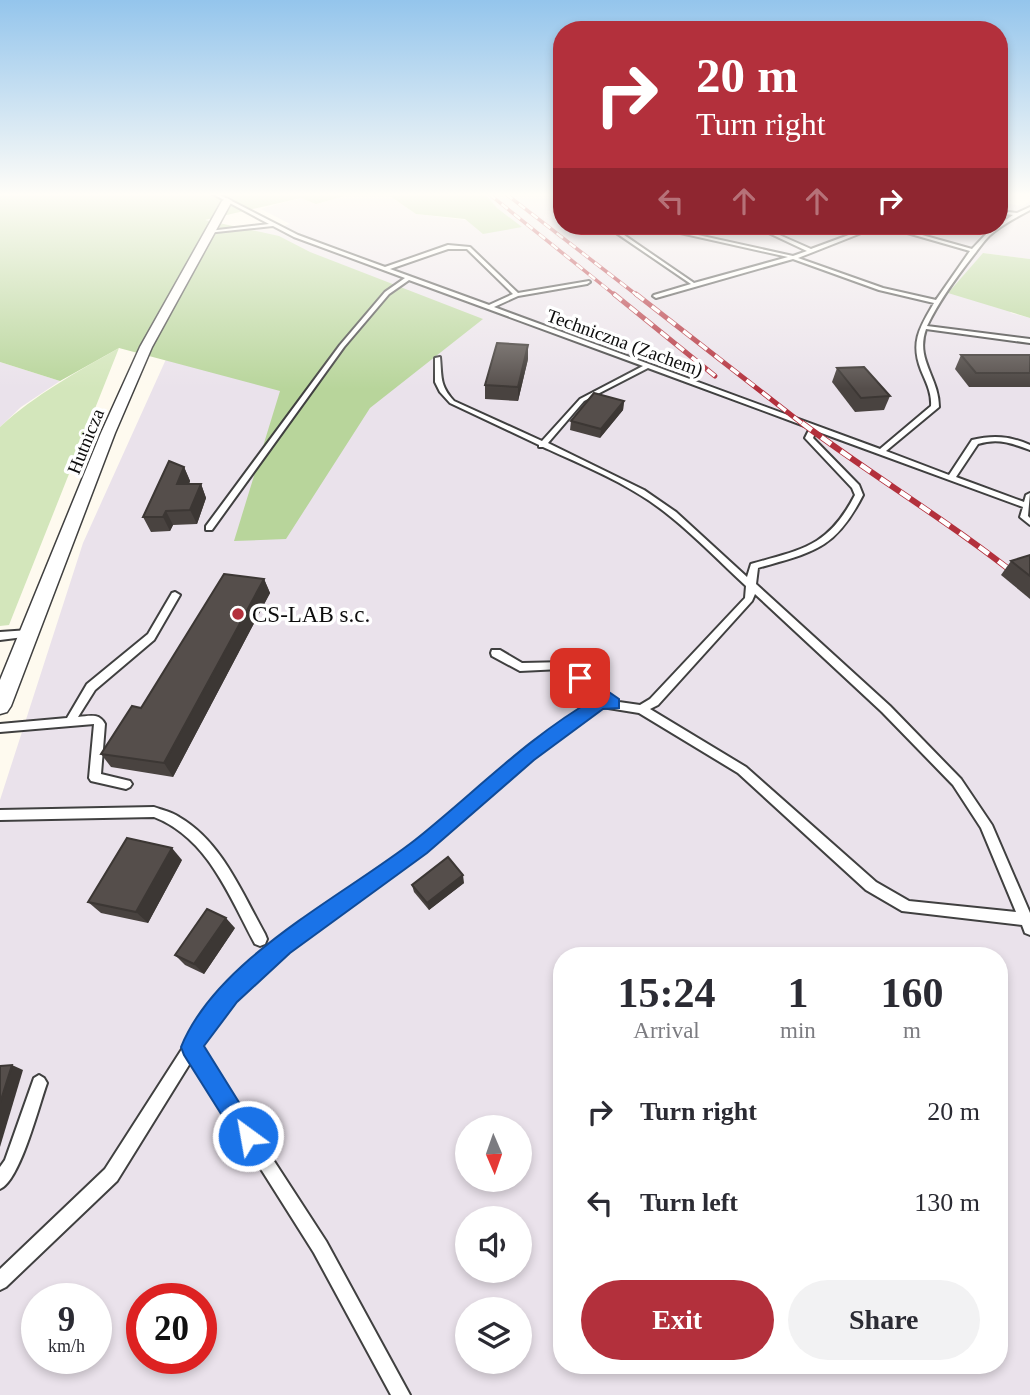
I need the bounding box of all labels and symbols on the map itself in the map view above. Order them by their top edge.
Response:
street label: Techniczna (Zachem) [543,304,706,381]
street label: Hutnicza [63,405,108,477]
place label: CS-LAB s.c. [252,602,370,627]
marker: CS-LAB s.c. [230,606,246,622]
pin [550,648,610,708]
position arrow [211,1099,285,1173]
north arrow [455,1115,532,1192]
speed limit sign: 20 [126,1283,217,1374]

